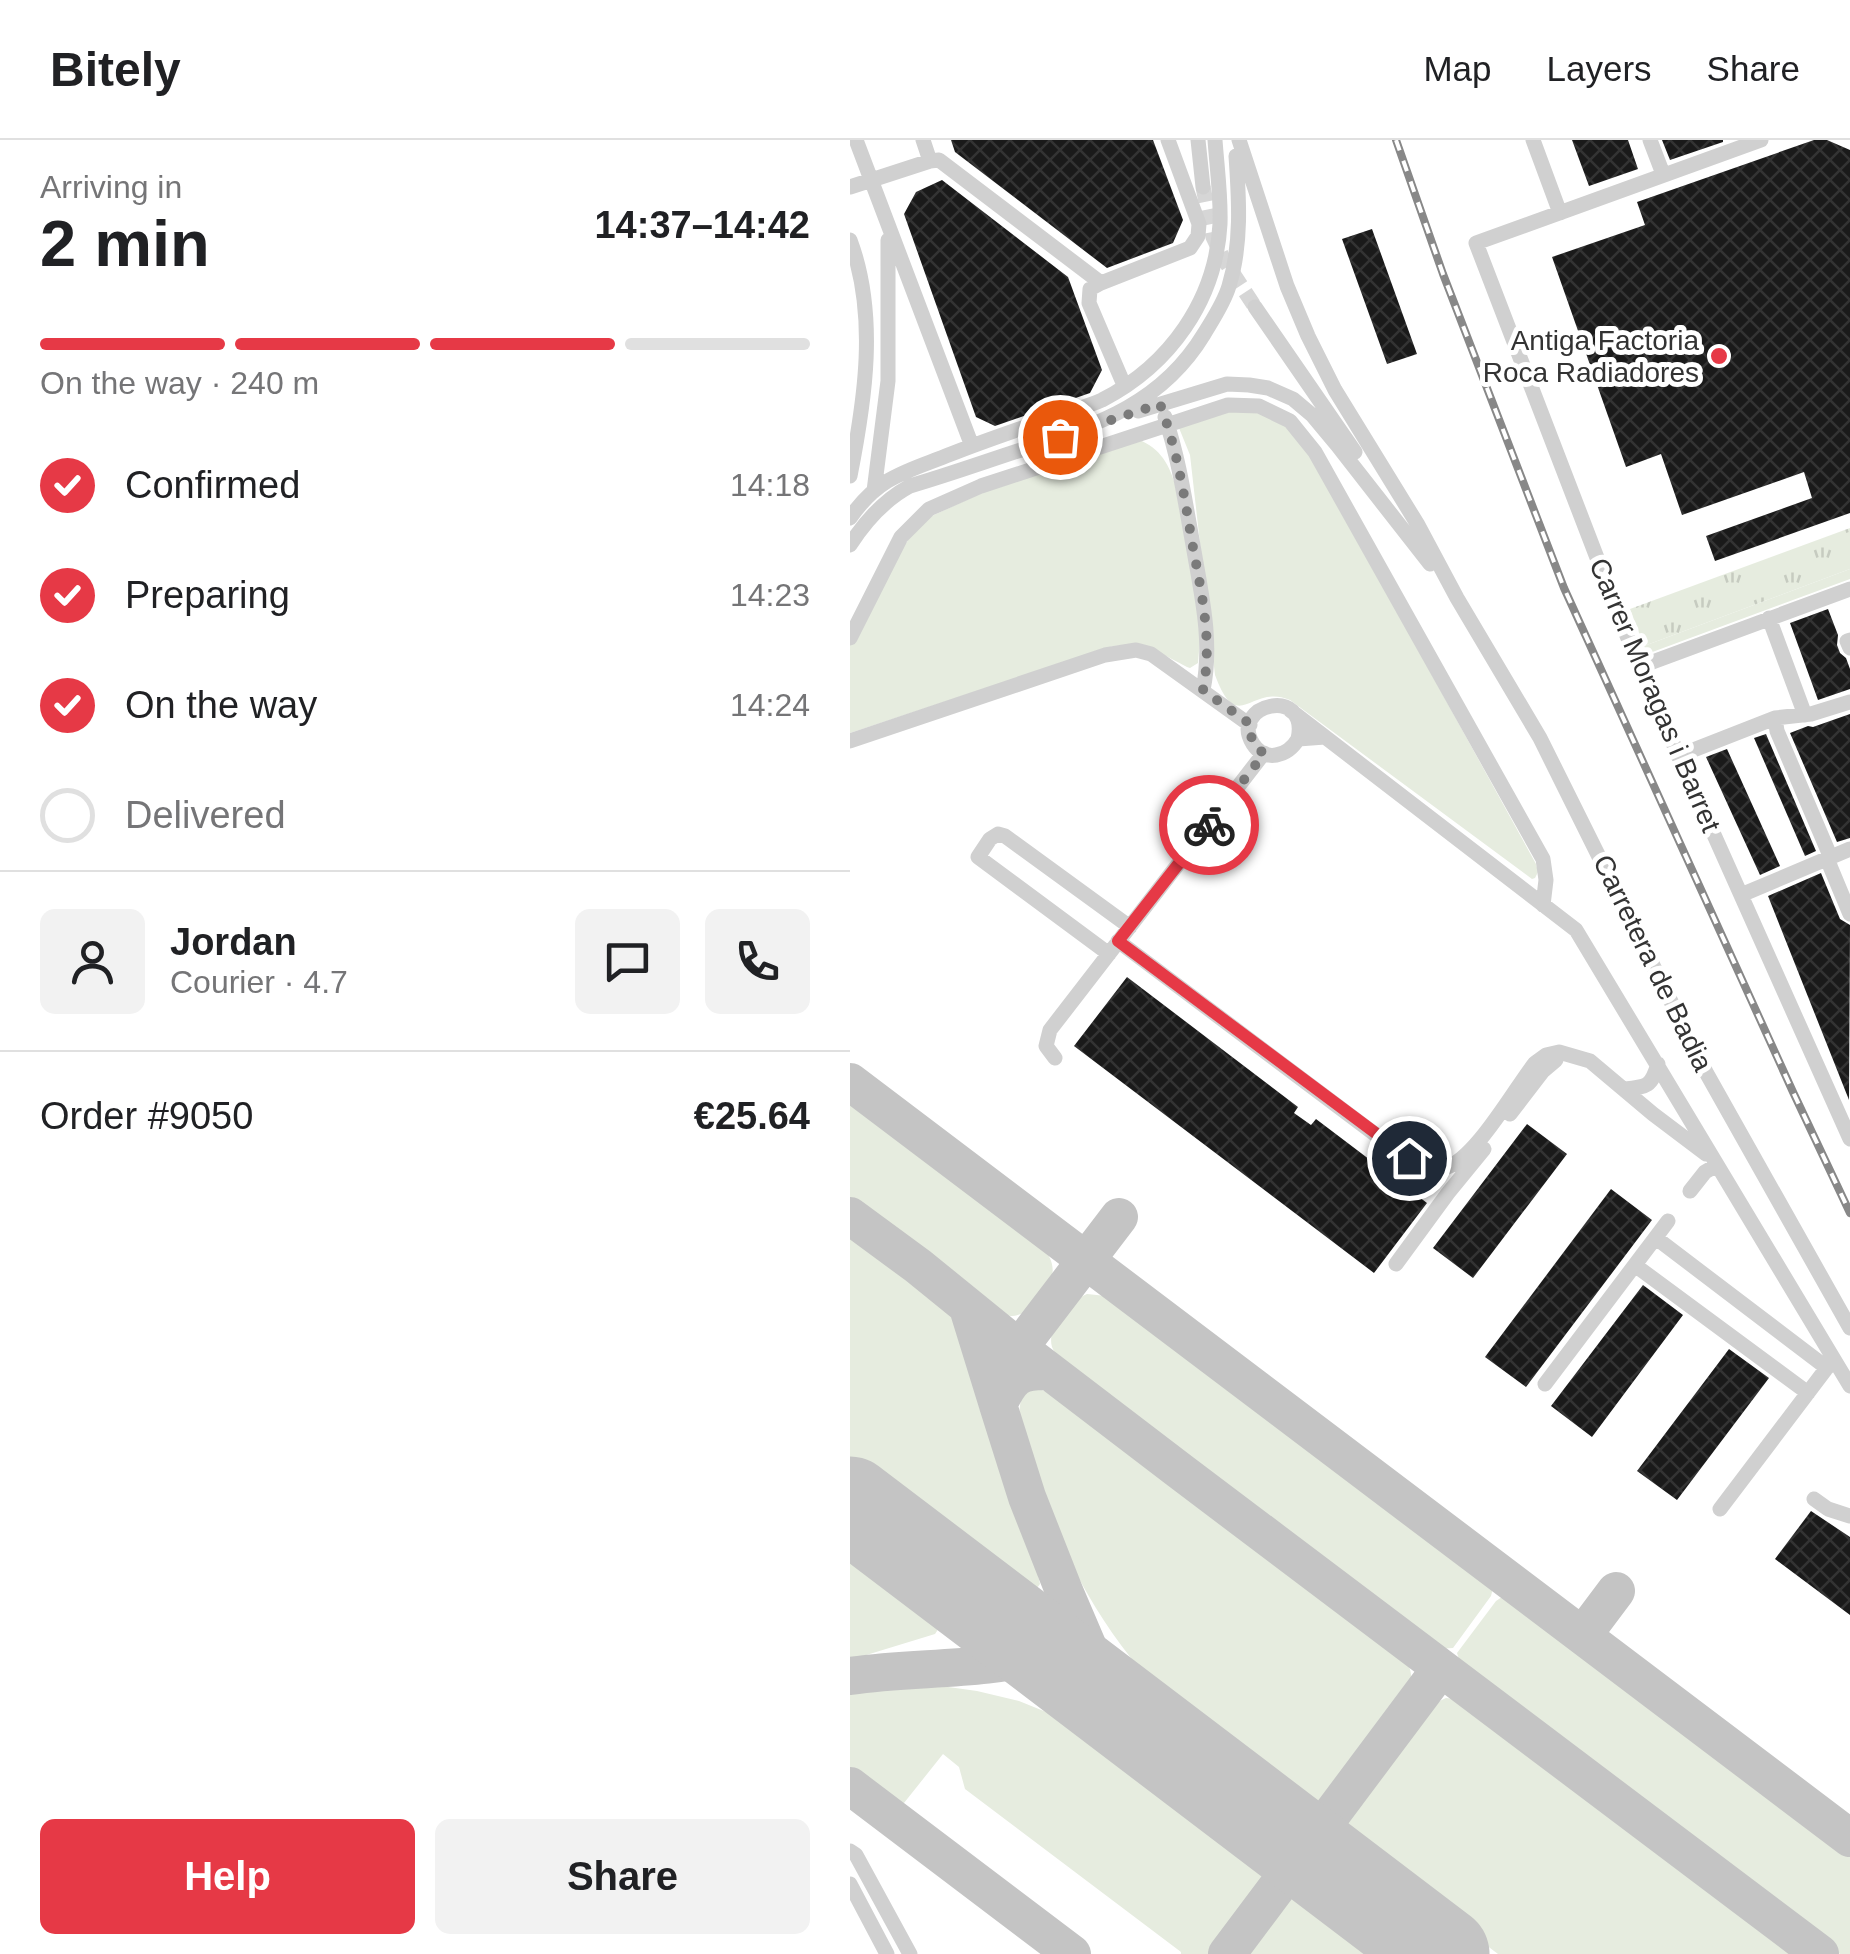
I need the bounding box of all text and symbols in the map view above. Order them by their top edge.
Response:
text: Bitely [50,43,181,96]
text: Map [1423,49,1492,88]
text: Layers [1547,49,1652,88]
text: Share [1707,49,1800,88]
text: Arriving in [40,169,182,205]
text: 14:37–14:42 [594,204,810,246]
text: 2 min [40,207,210,280]
place label: Antiga Factoria Roca Radiadores [1483,325,1699,388]
marker: Antiga Factoria Roca Radiadores [1708,345,1730,367]
text: On the way · 240 m [40,365,319,401]
pin [1018,395,1103,480]
icon: bag [1033,410,1088,465]
icon: check [40,458,95,513]
text: Confirmed [125,464,300,506]
text: 14:18 [730,467,810,503]
street label: Carrer Moragas i Barret [1583,554,1727,837]
icon: check [40,568,95,623]
text: Preparing [125,574,290,616]
text: 14:23 [730,577,810,613]
icon: check [40,678,95,733]
text: On the way [125,684,317,726]
text: 14:24 [730,687,810,723]
courier [1159,775,1259,875]
text: Delivered [125,794,286,836]
icon: bike [1182,798,1237,853]
street label: Carretera de Badia [1587,850,1719,1076]
button: person [40,909,145,1014]
button: chat [575,909,680,1014]
button: phone [705,909,810,1014]
text: Jordan [170,921,297,963]
text: Courier · 4.7 [170,964,348,1000]
text: Order #9050 [40,1095,253,1137]
text: €25.64 [694,1095,810,1137]
pin [1367,1116,1452,1201]
icon: home [1382,1131,1437,1186]
button: Help [40,1819,415,1934]
button: Share [435,1819,810,1934]

